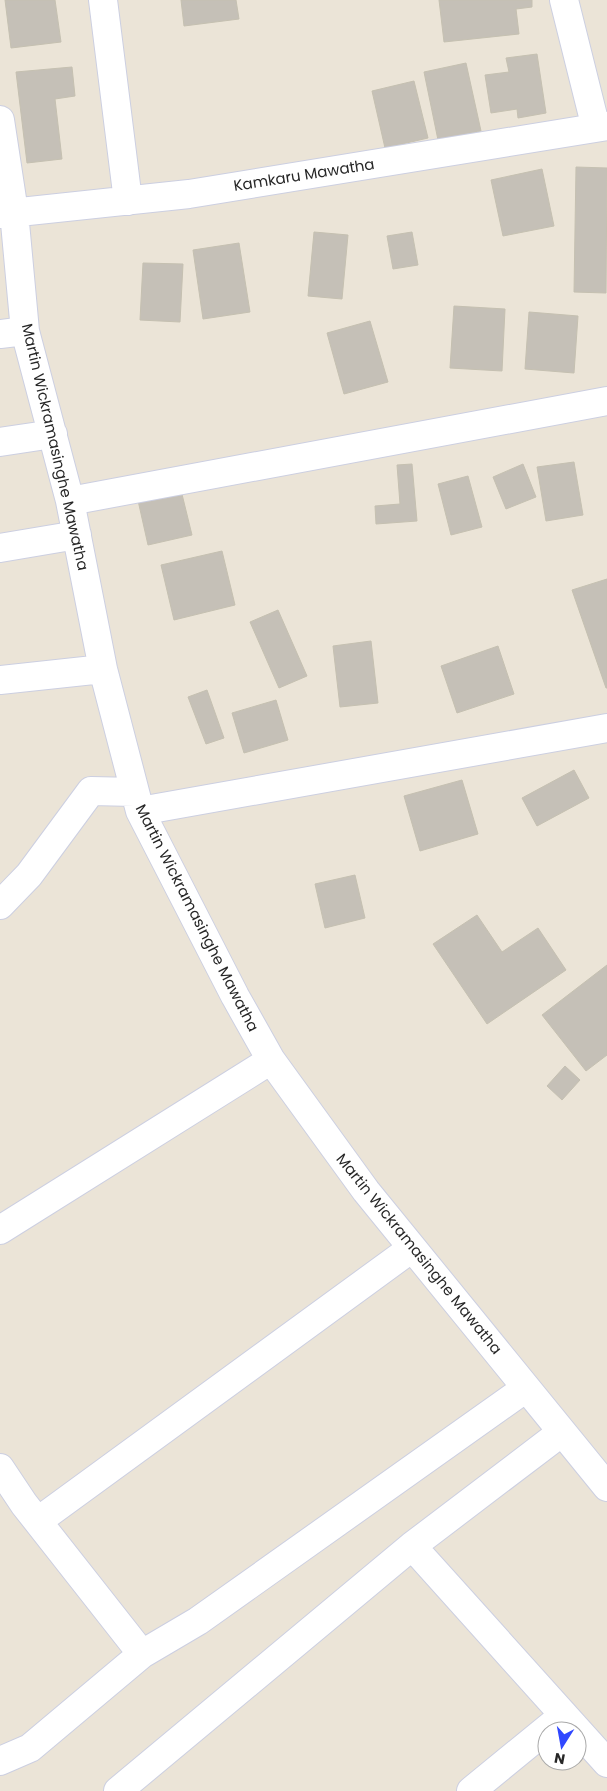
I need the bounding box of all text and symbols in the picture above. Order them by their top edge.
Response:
street label: Kamkaru Mawatha [232,153,376,196]
street label: Martin Wickramasinghe Mawatha [17,321,94,572]
street label: Martin Wickramasinghe Mawatha [131,800,264,1035]
street label: Martin Wickramasinghe Mawatha [332,1149,507,1359]
north arrow [537,1721,587,1771]
text: N [552,1748,567,1770]

